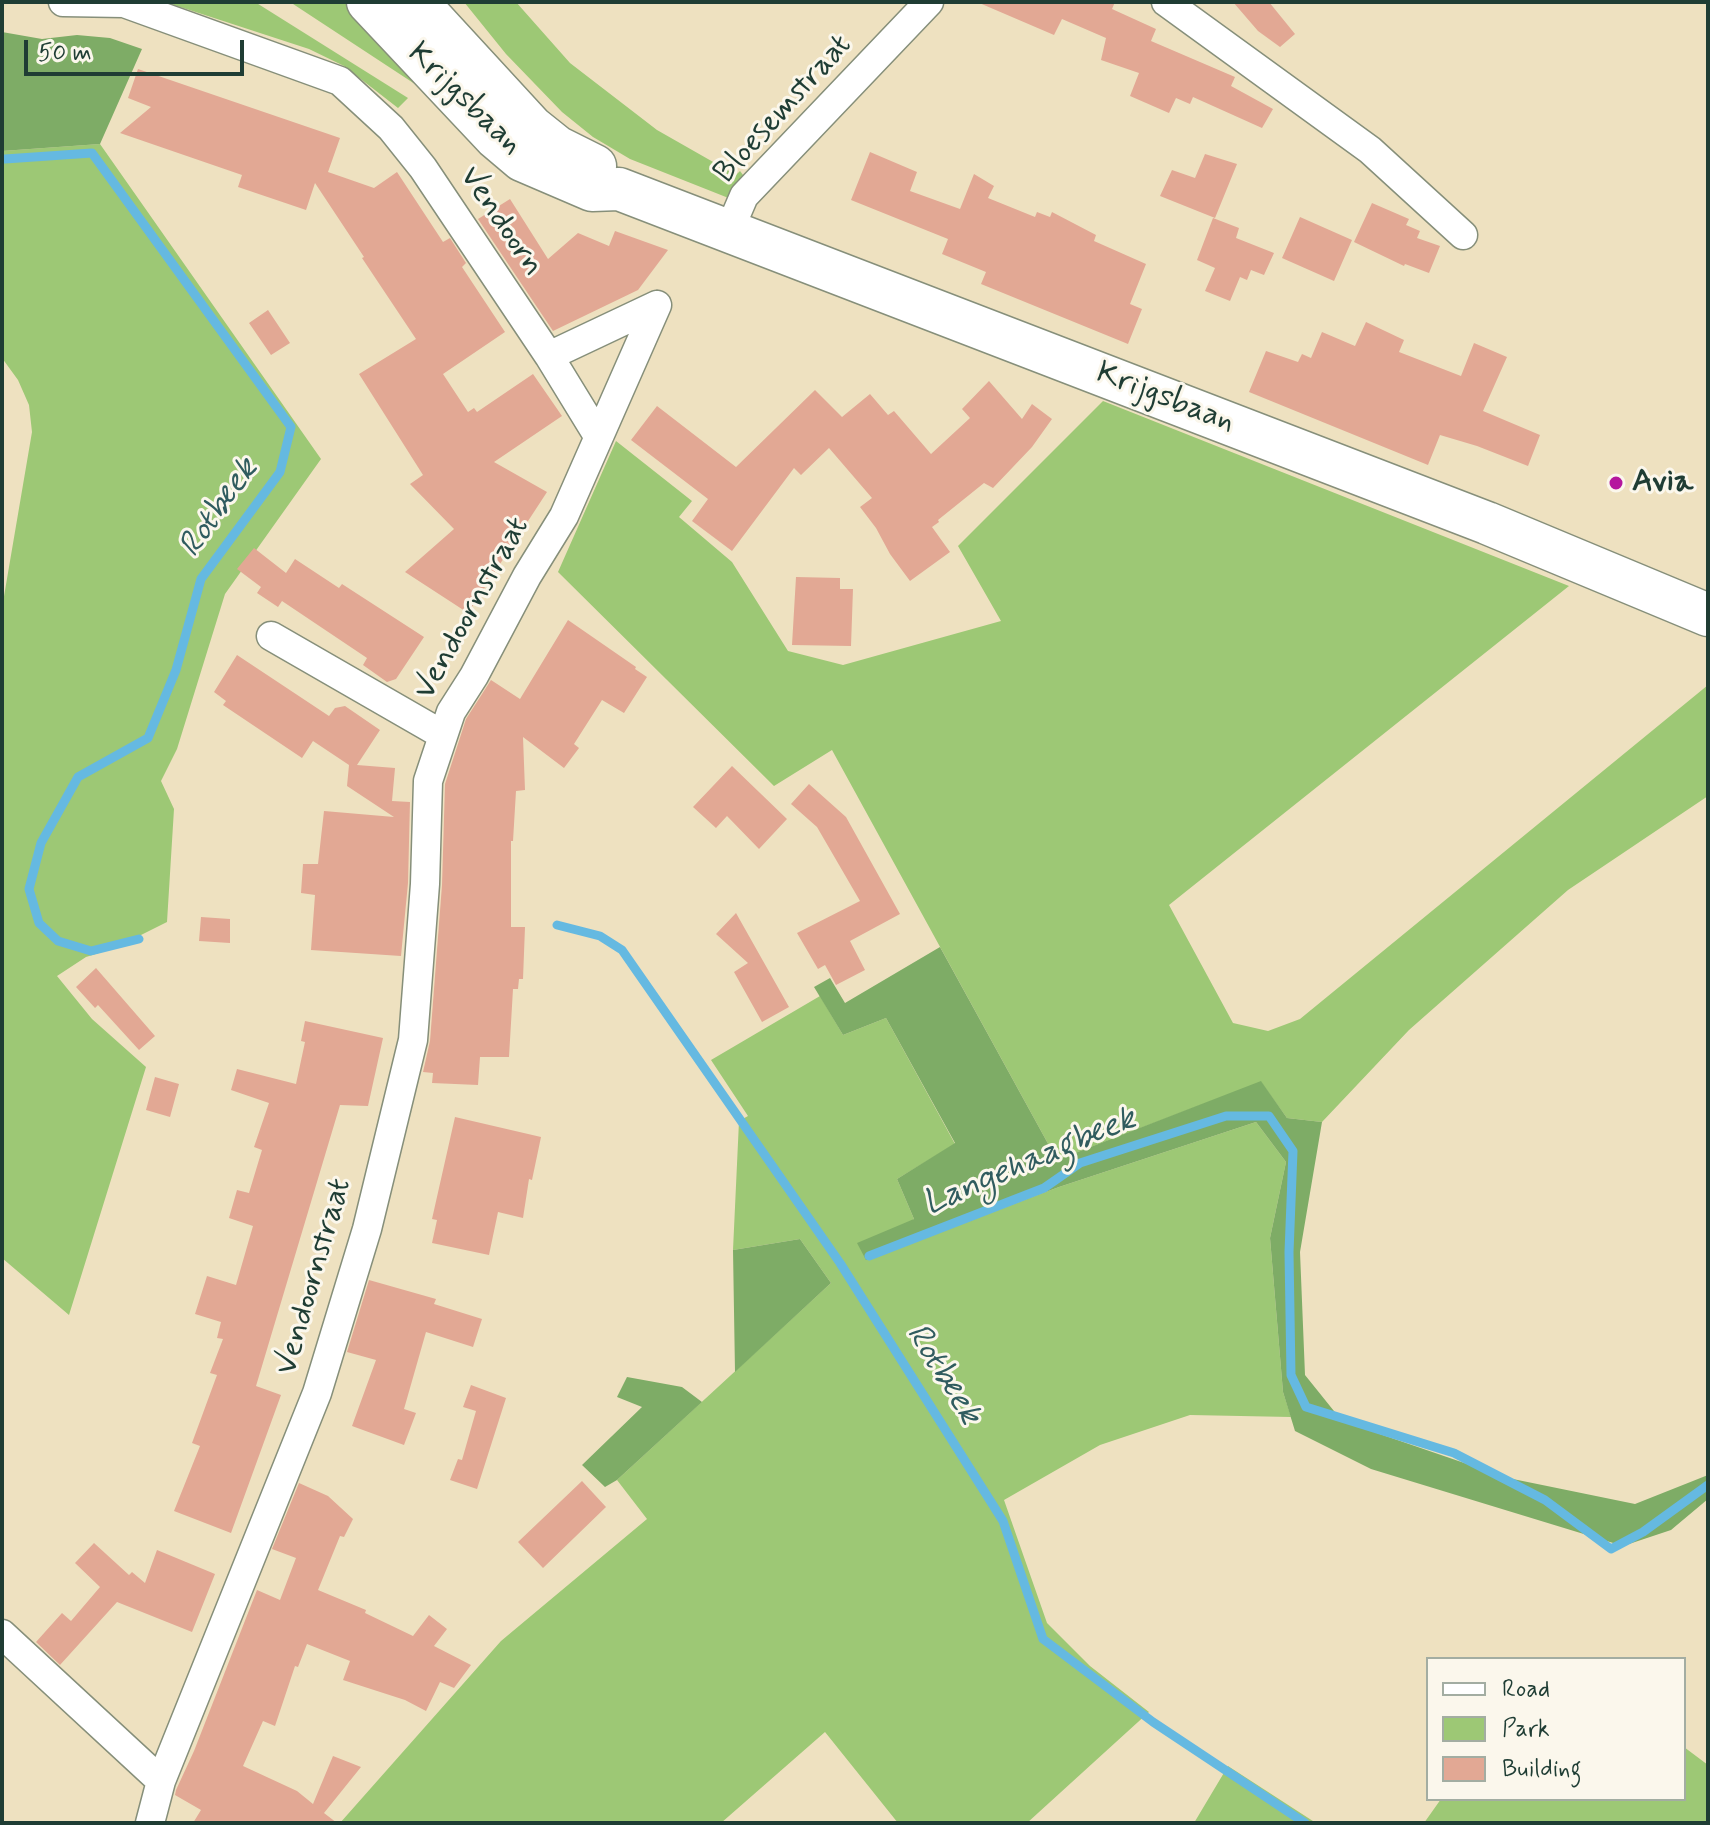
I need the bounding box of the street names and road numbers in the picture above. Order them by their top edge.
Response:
street label: Bloesemstraat [707,27,861,193]
street label: Krijgsbaan [398,36,530,164]
street label: Vendoorn [449,160,551,284]
street label: Krijgsbaan [1090,355,1240,443]
street label: Vendoornstraat [407,511,539,707]
street label: Vendoornstraat [269,1174,361,1380]

